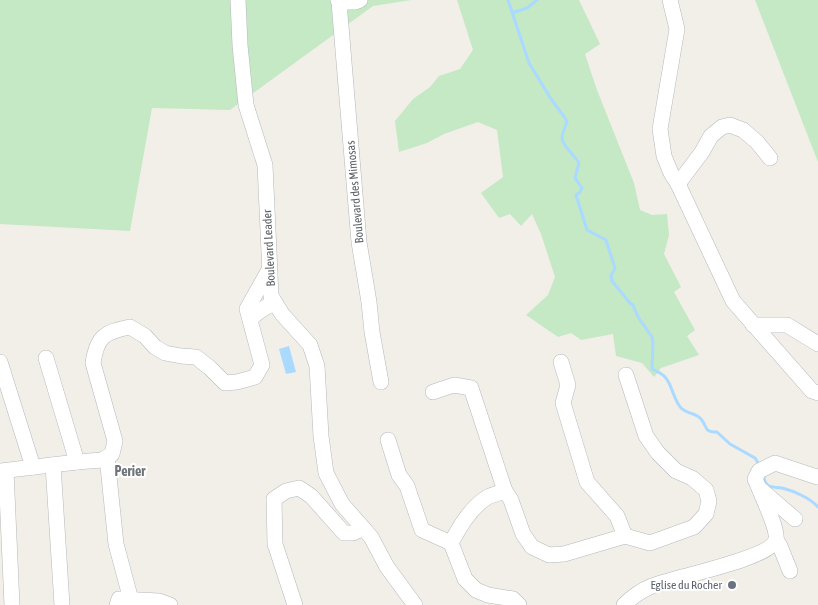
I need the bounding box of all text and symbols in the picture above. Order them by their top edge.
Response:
street label: Boulevard des Mimosas [344,140,366,244]
street label: Boulevard Leader [260,209,278,287]
district label: Perier [115,463,146,479]
place label: Eglise du Rocher [650,578,722,592]
marker: Eglise du Rocher [726,579,738,591]

